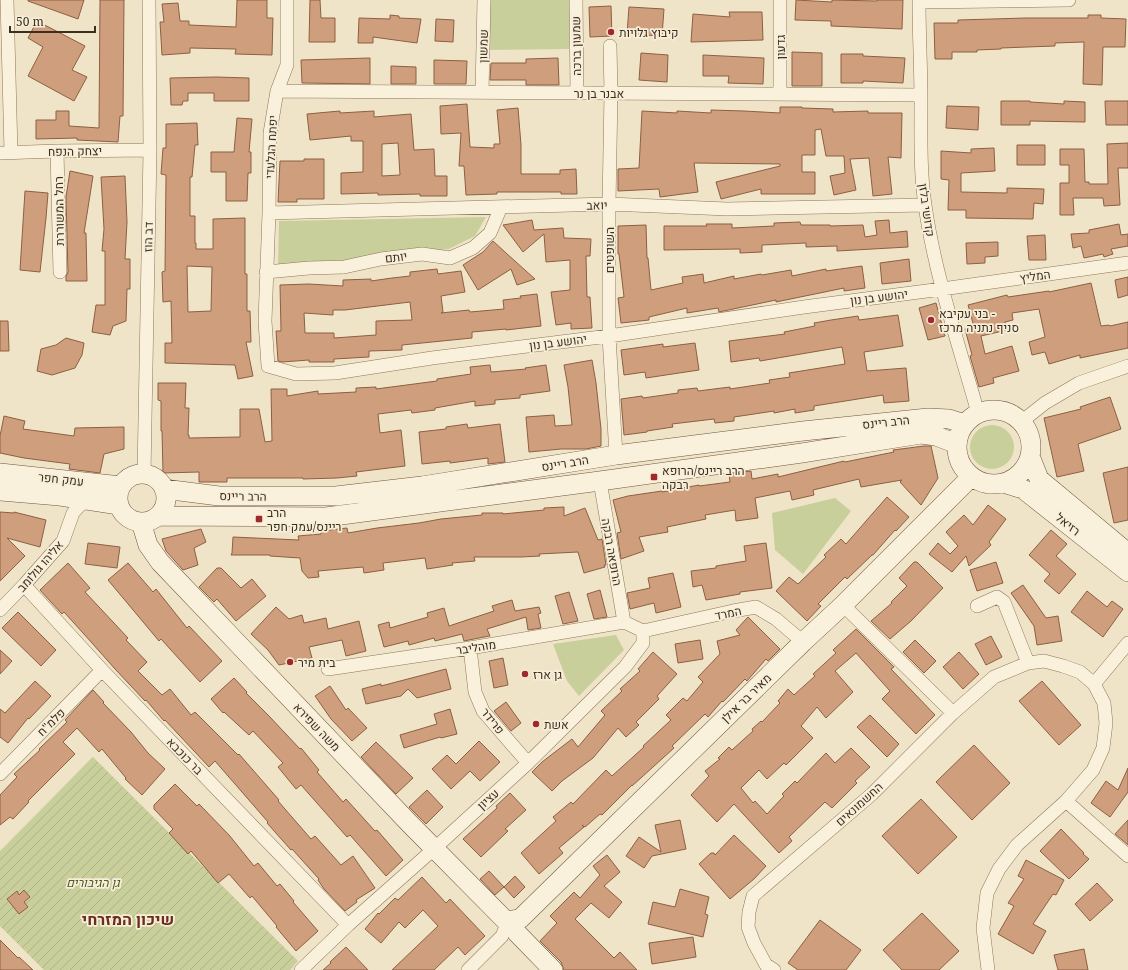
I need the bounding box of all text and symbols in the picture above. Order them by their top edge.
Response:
scale bar [10,8,95,34]
text: 50 m [16,13,44,30]
street label: שמעון ברכה [567,16,585,76]
place label: קיבוץ גלויות [619,24,678,41]
marker: קיבוץ גלויות [606,27,616,37]
street label: שמשון [474,29,492,63]
street label: גדעון [772,34,789,59]
street label: אבנר בן נר [574,85,625,102]
street label: יפתח הגלעדי [261,115,281,179]
street label: יצחק הנפח [48,142,102,160]
street label: רחל המשוררת [50,176,68,246]
street label: קדושי בלזן [915,182,939,238]
street label: יואב [586,196,608,214]
street label: דב הוז [139,222,157,252]
street label: השופטים [601,227,618,273]
street label: יותם [384,247,408,267]
street label: המליץ [1019,265,1051,287]
street label: יהושע בן נון [849,285,909,309]
place label: בני עקיבא - סניף נתניה מרכז [939,305,1019,336]
marker: בני עקיבא - סניף נתניה מרכז [926,315,936,325]
street label: יהושע בן נון [528,330,588,354]
street label: הרב ריינס [861,411,911,433]
street label: הרב ריינס [540,451,590,475]
place label: הרב ריינס/הרופא רבקה [662,462,745,493]
street label: עמק חפר [37,468,85,490]
marker: הרב ריינס/הרופא רבקה [649,472,659,482]
street label: הרב ריינס [219,487,267,505]
place label: הרב ריינס/עמק חפר [267,504,341,535]
street label: רזיאל [1052,509,1084,539]
marker: הרב ריינס/עמק חפר [254,514,264,524]
street label: הרופאה רבקה [598,517,626,587]
street label: אליהו גולומב [13,536,67,595]
street label: המרד [713,602,743,624]
street label: מוהליבר [455,635,497,659]
place label: בית מיר [298,654,336,671]
marker: בית מיר [285,657,295,667]
place label: גן ארז [533,666,562,683]
marker: גן ארז [520,669,530,679]
street label: מאיר בר אילן [717,670,775,726]
street label: משה שפירא [289,699,345,755]
street label: פלמ"ח [33,704,69,740]
street label: פרידר [477,704,509,738]
place label: אשת [544,716,569,733]
marker: אשת [531,719,541,729]
street label: בר כוכבא [163,734,207,779]
street label: החשמונאים [832,778,886,830]
street label: עציון [473,785,503,813]
park label: גן הגיבורים [66,874,121,891]
district label: שיכון המזרחי [82,908,174,930]

